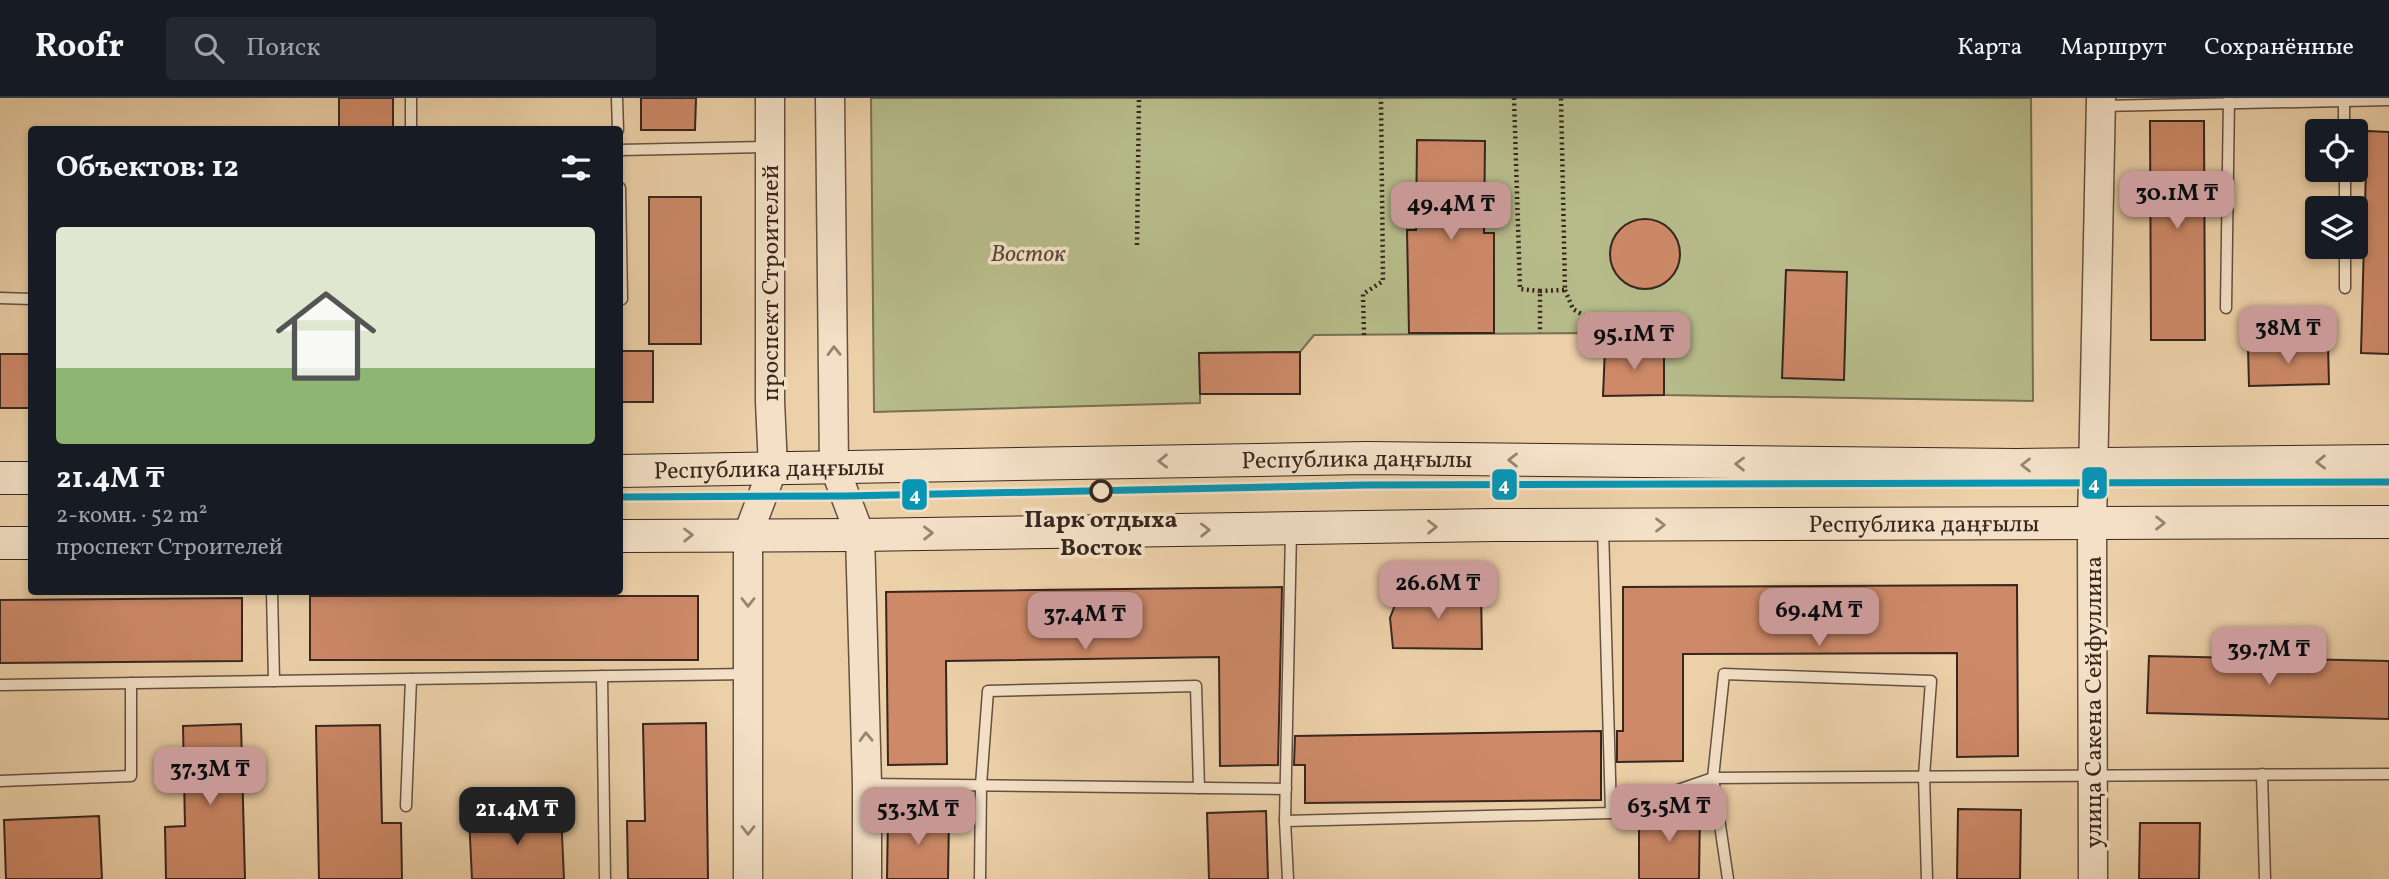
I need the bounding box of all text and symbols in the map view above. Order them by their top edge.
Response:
search box [166,17,656,80]
text: Roofr [35,25,124,71]
icon: search [190,29,228,67]
text: Поиск [246,30,320,66]
text: Карта [1957,31,2022,65]
text: Маршрут [2060,31,2166,65]
text: Сохранённые [2204,31,2354,65]
map controls [2305,119,2368,259]
button: locate [2305,119,2368,182]
text: Объектов: 12 [56,147,239,189]
icon: filters [557,149,595,187]
street label: проспект Строителей [755,165,789,401]
pin: 30.1M ₸ [2112,172,2242,231]
text: 30.1M ₸ [2135,178,2219,210]
pin: 49.4M ₸ [1386,183,1516,242]
text: 49.4M ₸ [1407,189,1495,221]
button: layers [2305,196,2368,259]
park label: Восток [991,238,1066,272]
icon: home [263,273,389,399]
pin: 38M ₸ [2239,306,2337,366]
pin: 95.1M ₸ [1569,313,1699,372]
text: 38M ₸ [2255,313,2321,345]
text: 95.1M ₸ [1593,319,1675,351]
one-way arrow [826,345,842,356]
street label: Республика даңғылы [1241,443,1473,479]
street label: Республика даңғылы [653,451,885,489]
one-way arrow [1157,453,1168,469]
one-way arrow [1507,453,1518,468]
one-way arrow [2315,454,2326,470]
one-way arrow [1735,456,1746,471]
one-way arrow [2020,457,2031,473]
text: 21.4M ₸ [56,458,165,500]
line badge: 4 [2081,466,2108,500]
line badge: 4 [1491,468,1518,501]
text: 4 [2088,472,2100,498]
text: 4 [1498,473,1510,499]
line badge: 4 [901,478,928,511]
marker: Парк отдыха Восток [1090,480,1112,502]
text: 4 [909,483,921,509]
text: 2-комн. · 52 m² [56,500,208,532]
place label: Парк отдыха Восток [1024,504,1178,566]
street label: Республика даңғылы [1808,508,2039,543]
one-way arrow [2155,515,2166,531]
one-way arrow [1655,517,1665,533]
one-way arrow [1427,519,1438,534]
one-way arrow [1199,522,1210,537]
one-way arrow [924,525,934,541]
one-way arrow [682,527,693,542]
text: проспект Строителей [56,532,283,564]
street label: улица Сакена Сейфуллина [2078,556,2112,848]
pin: 26.6M ₸ [1373,561,1503,621]
text: 26.6M ₸ [1395,568,1481,600]
pin: 69.4M ₸ [1754,588,1884,648]
pin: 37.4M ₸ [1020,592,1150,652]
text: 69.4M ₸ [1775,595,1863,627]
one-way arrow [740,597,756,608]
text: 37.4M ₸ [1044,599,1126,631]
pin: 39.7M ₸ [2204,628,2334,687]
text: 39.7M ₸ [2228,634,2310,666]
one-way arrow [858,732,873,743]
pin: 37.3M ₸ [145,748,275,807]
text: 37.3M ₸ [170,754,250,786]
pin: 63.5M ₸ [1604,784,1734,844]
pin: 21.4M ₸ [452,788,582,847]
pin: 53.3M ₸ [853,788,983,847]
text: 63.5M ₸ [1627,791,1711,823]
text: 21.4M ₸ [475,794,559,826]
text: 53.3M ₸ [877,794,959,826]
one-way arrow [740,825,756,835]

